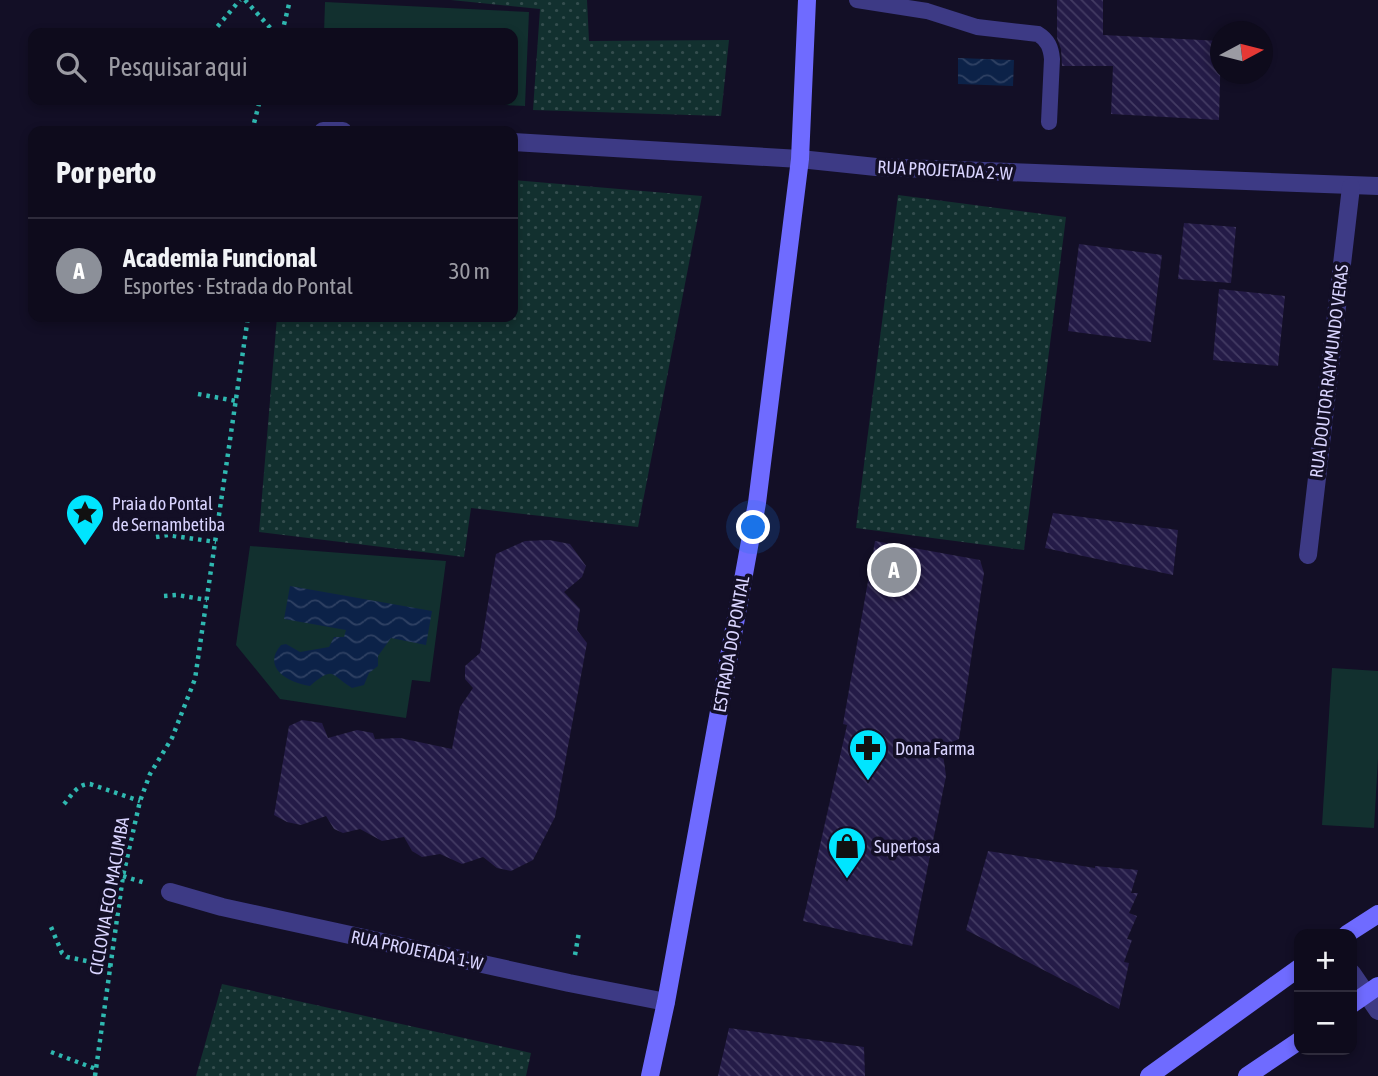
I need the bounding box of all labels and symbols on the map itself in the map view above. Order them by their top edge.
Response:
north arrow [1210,21,1273,84]
street label: RUA PROJETADA 2-W [877,156,1013,184]
street label: RUA DOUTOR RAYMUNDO VERAS [1305,263,1353,479]
place icon: Praia do Pontal de Sernambetiba [64,492,106,547]
place label: Praia do Pontal de Sernambetiba [112,493,225,535]
your location [736,510,770,544]
pin: A [871,544,917,596]
street label: ESTRADA DO PONTAL [709,574,753,714]
pharmacy icon: Dona Farma [847,727,889,782]
place label: Dona Farma [895,738,975,759]
street label: CICLOVIA ECO MACUMBA [85,815,133,977]
shop icon: Supertosa [826,825,868,880]
place label: Supertosa [874,836,940,857]
street label: RUA PROJETADA 1-W [349,926,485,974]

